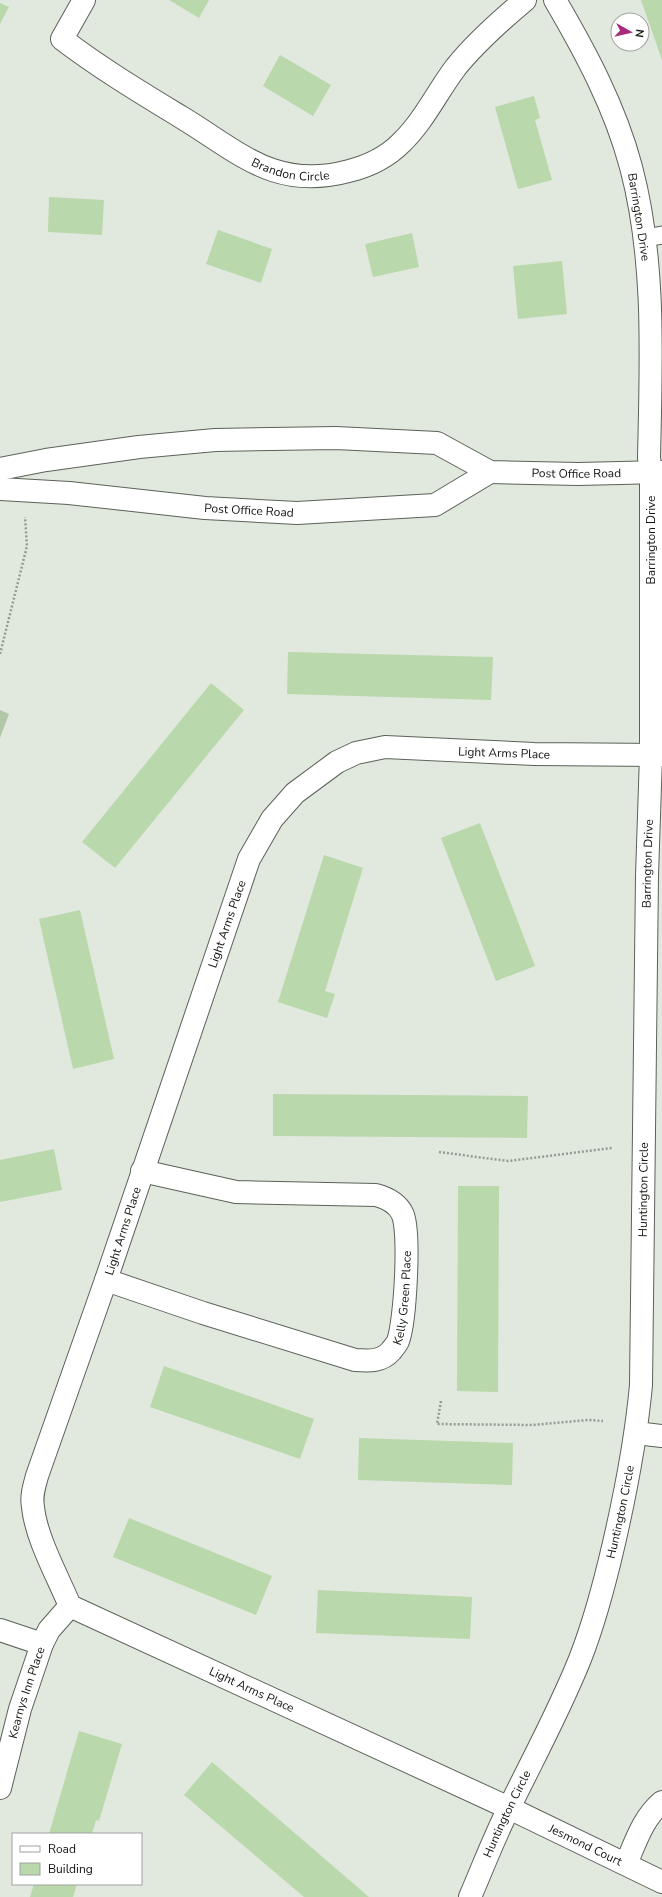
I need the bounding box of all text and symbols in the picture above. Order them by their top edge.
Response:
north arrow [610,12,650,52]
text: N [631,28,647,38]
street label: Brandon Circle [249,154,330,184]
street label: Barrington Drive [624,172,654,262]
street label: Post Office Road [531,465,621,482]
street label: Barrington Drive [643,496,659,584]
street label: Post Office Road [204,500,294,521]
street label: Light Arms Place [458,743,550,763]
street label: Barrington Drive [639,819,657,908]
street label: Light Arms Place [204,878,250,970]
street label: Huntington Circle [635,1142,652,1237]
street label: Light Arms Place [101,1185,145,1277]
street label: Kelly Green Place [389,1251,415,1348]
street label: Huntington Circle [603,1464,638,1560]
street label: Kearnys Inn Place [5,1645,48,1740]
street label: Light Arms Place [207,1663,297,1716]
street label: Huntington Circle [479,1767,535,1860]
street label: Jesmond Court [545,1820,626,1870]
legend [12,1833,142,1885]
text: Road [48,1841,76,1857]
text: Building [48,1861,93,1877]

